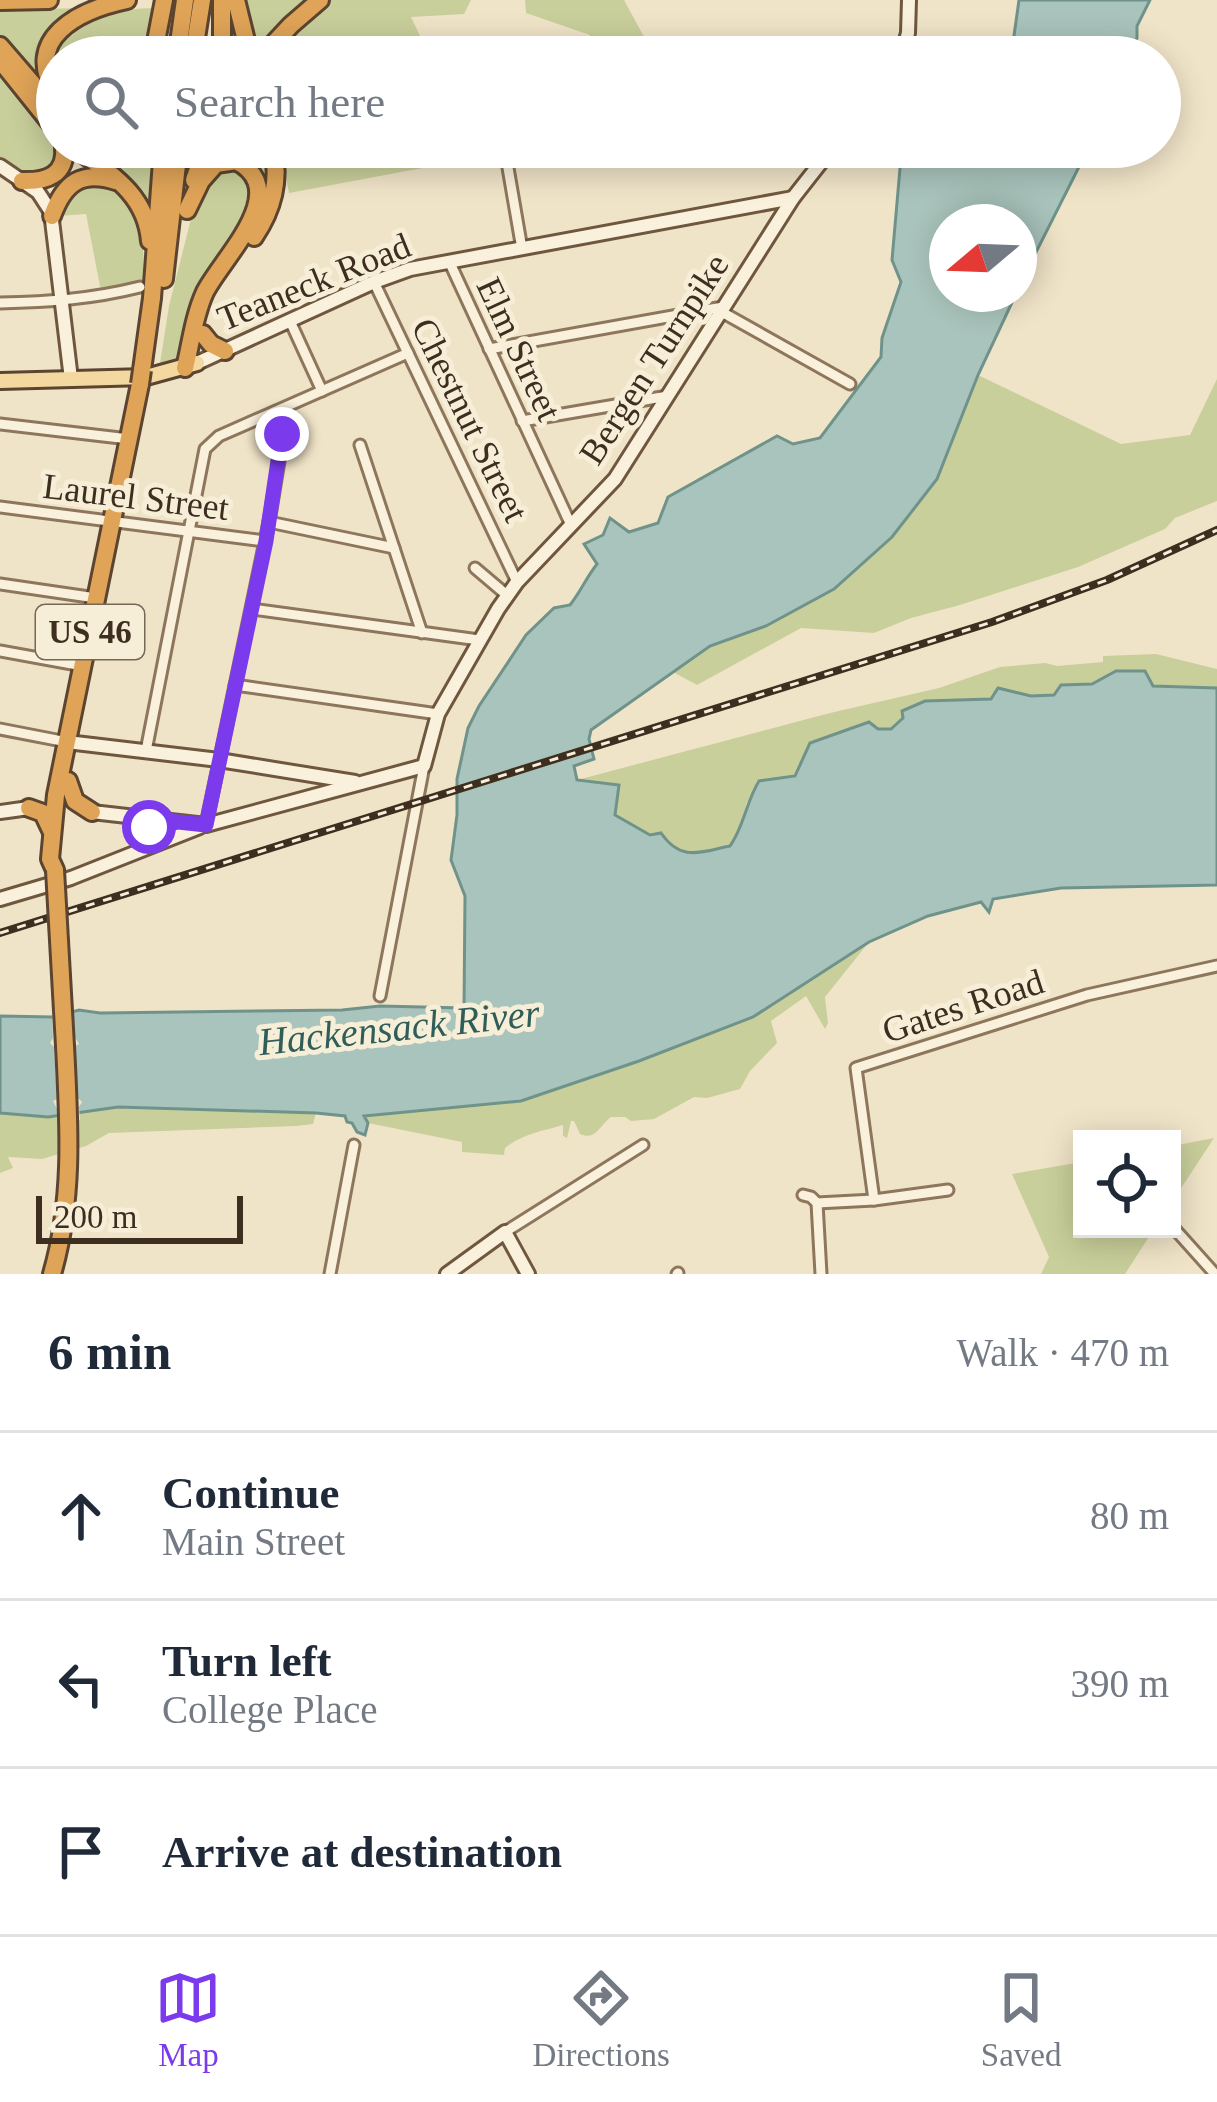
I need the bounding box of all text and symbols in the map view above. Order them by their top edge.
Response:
search box [36,36,1181,168]
icon: search [78,69,144,135]
text: Search here [174,77,385,127]
north arrow [929,204,1037,312]
street label: Teaneck Road [212,225,416,339]
street label: Bergen Turnpike [571,246,737,472]
street label: Elm Street [469,271,569,427]
street label: Chestnut Street [404,312,536,528]
route end [255,407,309,461]
street label: Laurel Street [41,466,231,528]
road number: US 46 [36,605,144,659]
route start [122,800,176,854]
street label: Gates Road [877,961,1049,1051]
water label: Hackensack River [255,991,543,1063]
map controls [1073,1130,1181,1238]
button: locate [1073,1130,1181,1238]
scale bar [36,1190,243,1243]
text: 200 m [54,1199,137,1235]
text: 6 min [48,1324,171,1380]
text: Walk · 470 m [957,1331,1169,1374]
text: Continue [162,1468,340,1518]
icon: ahead [48,1483,114,1549]
text: 80 m [1090,1494,1169,1537]
text: Main Street [162,1520,345,1563]
text: Turn left [162,1636,332,1686]
icon: left [48,1651,114,1717]
text: 390 m [1070,1662,1169,1705]
text: College Place [162,1688,378,1731]
icon: arrive [48,1819,114,1885]
text: Arrive at destination [162,1827,562,1877]
tab: Map [155,1965,221,2074]
tab: Directions [532,1965,670,2074]
tab: Saved [981,1965,1062,2074]

